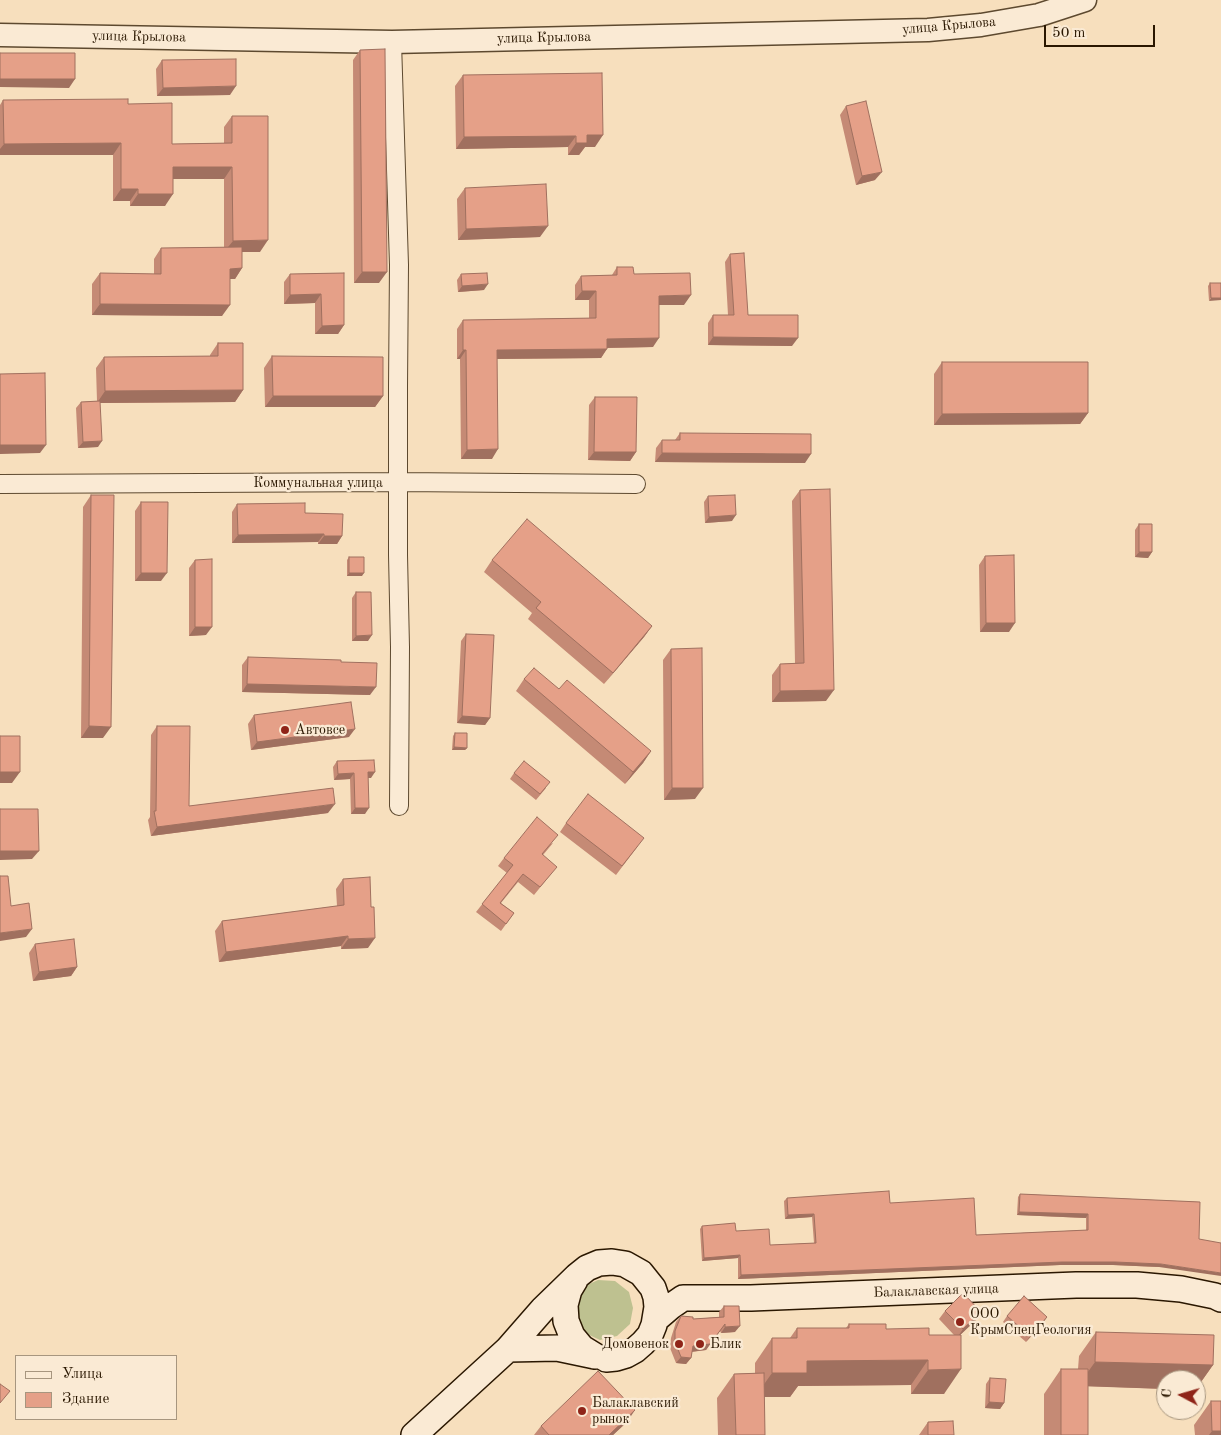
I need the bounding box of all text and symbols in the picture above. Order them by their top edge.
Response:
street label: улица Крылова [901,14,997,38]
scale bar [1046,15,1157,47]
text: 50 m [1052,26,1086,41]
street label: улица Крылова [92,28,186,46]
street label: улица Крылова [497,29,591,47]
street label: Коммунальная улица [253,475,383,491]
place label: Автовсе [295,722,345,738]
marker: Автовсе [279,724,291,736]
street label: Балаклавская улица [873,1280,999,1302]
place label: ООО КрымСпецГеология [970,1306,1092,1338]
marker: ООО КрымСпецГеология [954,1316,966,1328]
place label: Домовенок [602,1336,669,1352]
place label: Блик [710,1336,742,1352]
marker: Домовенок [673,1338,685,1350]
marker: Блик [694,1338,706,1350]
legend [15,1355,178,1420]
text: Улица [62,1367,103,1382]
north arrow [1156,1370,1206,1420]
text: С [1160,1388,1175,1399]
text: Здание [62,1392,109,1407]
place label: Балаклавский рынок [592,1395,679,1428]
marker: Балаклавский рынок [576,1405,588,1417]

